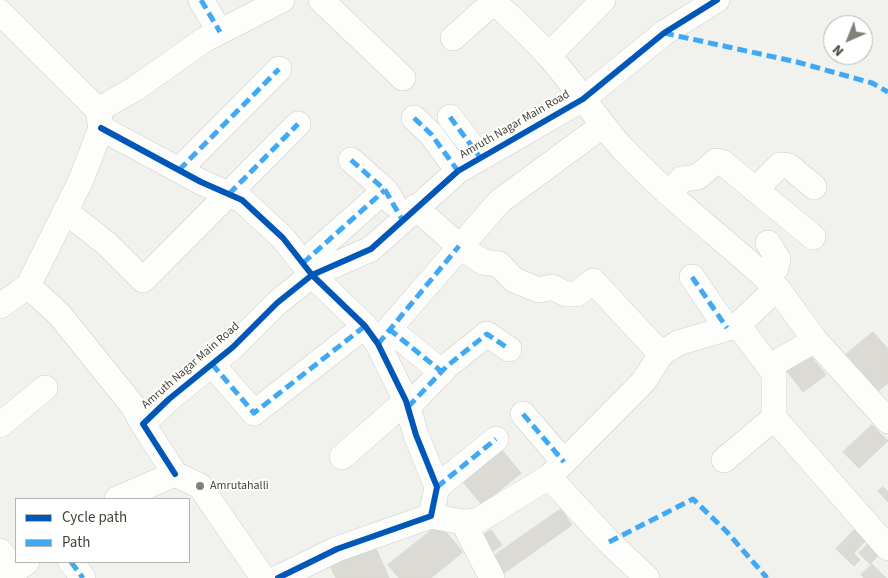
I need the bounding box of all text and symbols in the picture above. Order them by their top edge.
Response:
north arrow [823,15,873,65]
text: N [828,40,849,60]
street label: Amruth Nagar Main Road [457,88,573,162]
street label: Amruth Nagar Main Road [139,320,243,412]
place label: Amrutahalli [210,479,269,493]
marker: Amrutahalli [194,480,206,492]
legend [15,498,190,563]
text: Cycle path [62,507,127,528]
text: Path [62,532,90,553]

